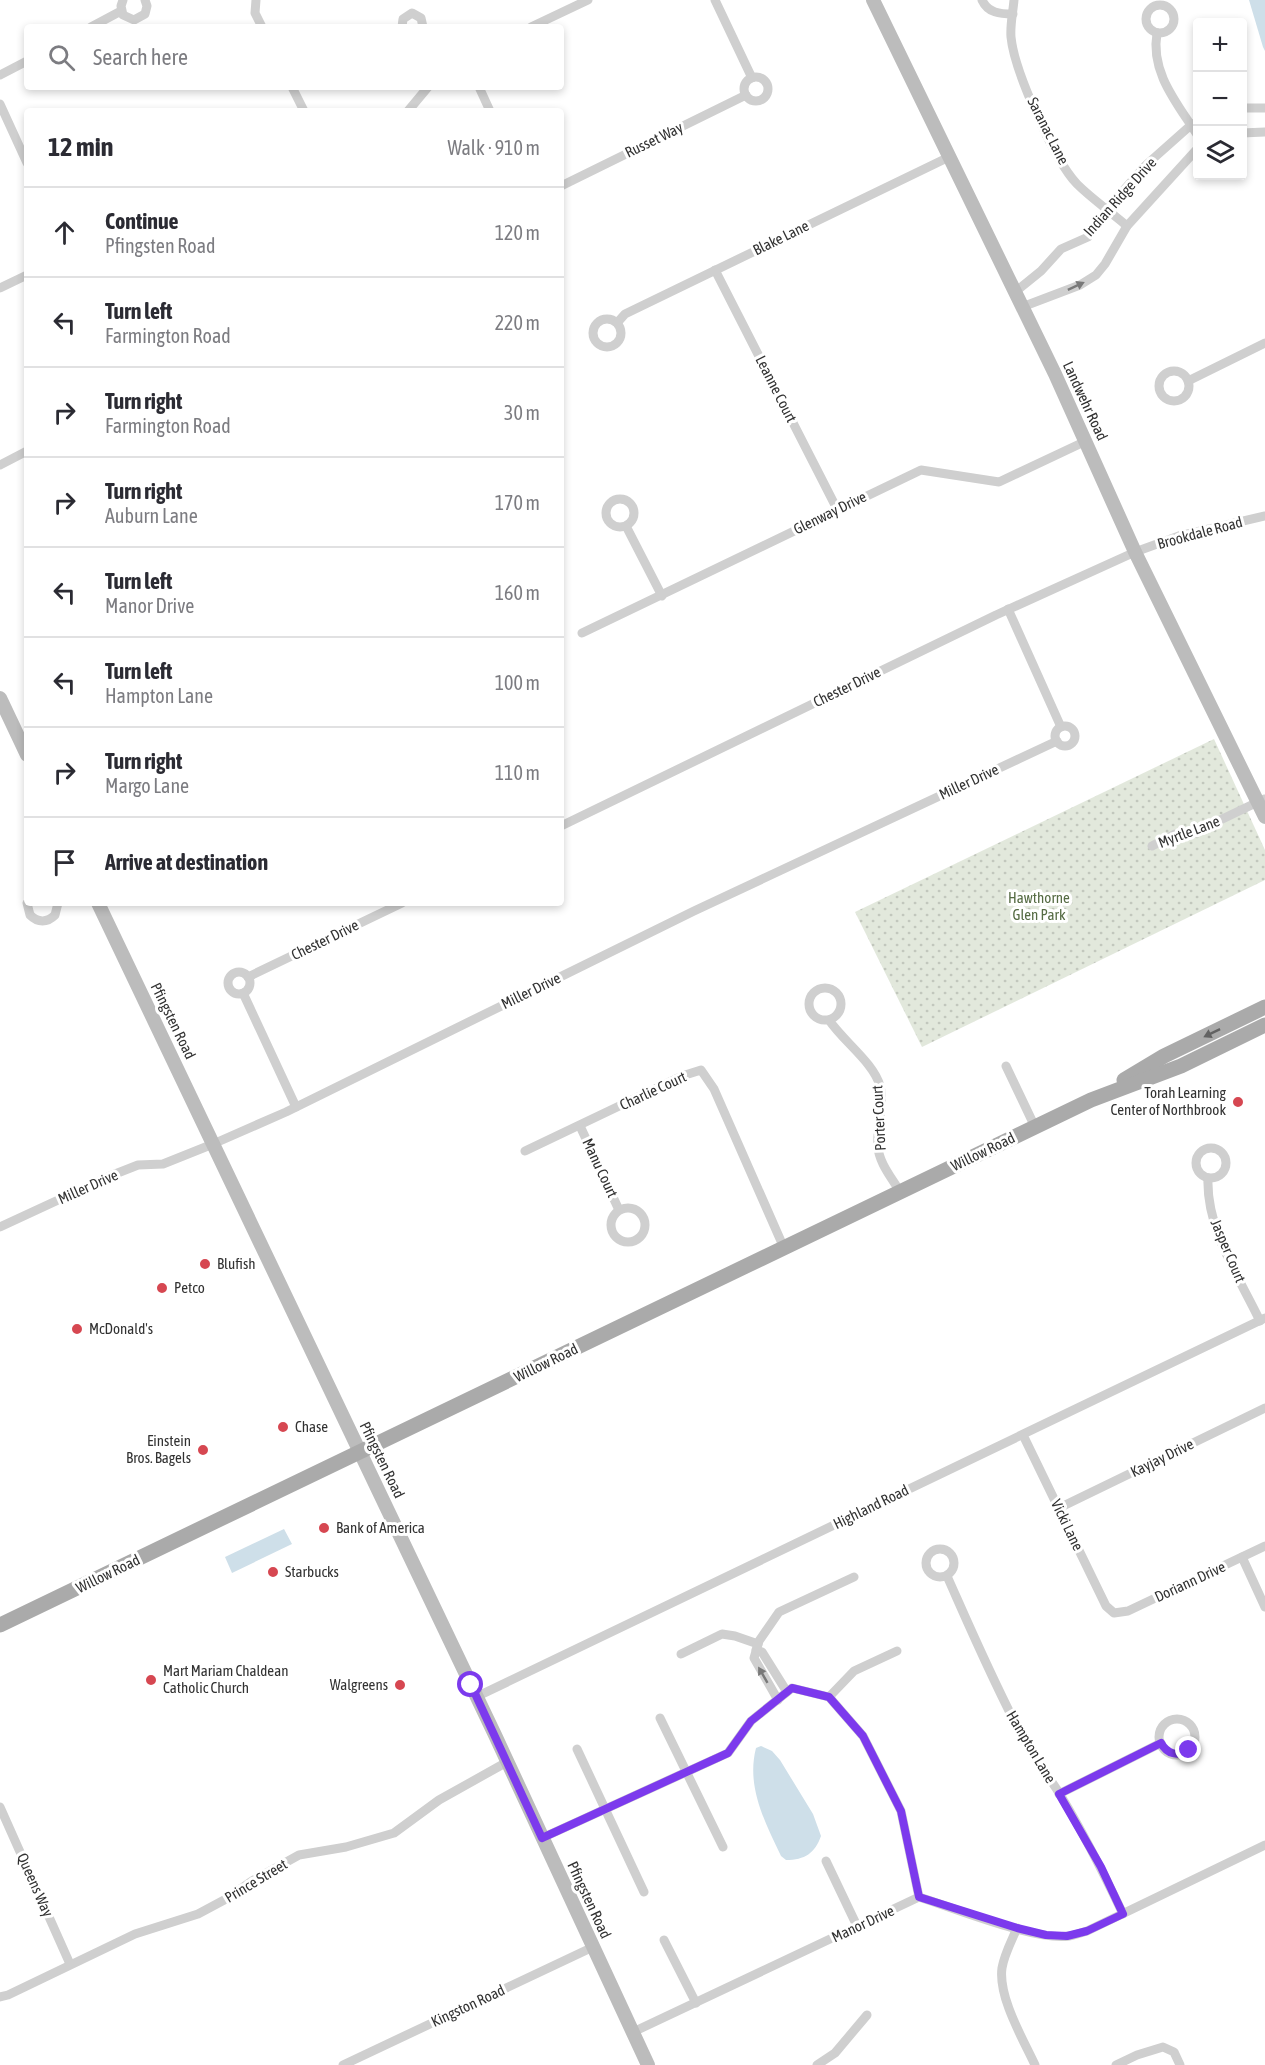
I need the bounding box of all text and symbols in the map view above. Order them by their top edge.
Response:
map controls [1193,18,1247,180]
button: + [1193,18,1247,72]
search box [24,24,564,90]
icon: search [45,41,78,74]
text: Search here [93,44,188,70]
button: − [1193,72,1247,126]
street label: Saranac Lane [1024,94,1073,167]
street label: Russet Way [622,118,685,161]
button: layers [1193,126,1247,180]
text: 12 min [48,132,113,162]
text: Walk · 910 m [448,136,540,159]
street label: Indian Ridge Drive [1080,154,1160,240]
text: Continue [105,208,179,234]
icon: ahead [48,216,81,249]
street label: Blake Lane [750,217,812,258]
text: 120 m [495,221,540,244]
text: Pfingsten Road [105,234,216,257]
one-way arrow [1068,281,1086,291]
text: Turn left [105,298,172,324]
icon: left [48,306,81,339]
text: 220 m [495,311,540,334]
text: Farmington Road [105,324,231,347]
street label: Leanne Court [752,353,801,425]
street label: Landwehr Road [1060,359,1111,443]
text: Turn right [105,388,182,414]
icon: right [48,396,81,429]
text: 30 m [504,401,540,424]
text: Farmington Road [105,414,231,437]
text: Turn right [105,478,182,504]
icon: right [48,486,81,519]
street label: Glenway Drive [791,488,869,538]
text: 170 m [495,491,540,514]
text: Auburn Lane [105,504,198,527]
street label: Brookdale Road [1155,513,1244,552]
text: Turn left [105,568,172,594]
icon: left [48,576,81,609]
text: 160 m [495,581,540,604]
text: Manor Drive [105,594,194,617]
text: Turn left [105,658,172,684]
street label: Chester Drive [810,663,883,710]
icon: left [48,666,81,699]
text: 100 m [495,671,540,694]
text: Hampton Lane [105,684,213,707]
text: Turn right [105,748,182,774]
icon: right [48,756,81,789]
street label: Miller Drive [936,760,1001,803]
text: 110 m [495,761,540,784]
text: Margo Lane [105,774,189,797]
street label: Myrtle Lane [1156,812,1222,851]
icon: arrive [48,846,81,879]
text: Arrive at destination [105,849,268,875]
park label: Hawthorne Glen Park [1008,889,1070,923]
street label: Chester Drive [288,916,361,963]
street label: Miller Drive [498,969,563,1012]
street label: Pfingsten Road [148,980,199,1062]
one-way arrow [1204,1028,1221,1037]
street label: Charlie Court [617,1068,689,1113]
place label: Torah Learning Center of Northbrook [1110,1084,1227,1118]
street label: Porter Court [868,1085,889,1151]
marker: Torah Learning Center of Northbrook [1231,1095,1245,1109]
street label: Willow Road [948,1129,1017,1174]
street label: Manu Court [579,1136,622,1200]
street label: Miller Drive [55,1166,121,1207]
street label: Jasper Court [1208,1217,1249,1285]
place label: Blufish [217,1255,256,1272]
marker: Blufish [198,1257,212,1271]
place label: Petco [174,1279,205,1296]
marker: Petco [155,1281,169,1295]
place label: McDonald's [89,1320,153,1337]
marker: McDonald's [70,1322,84,1336]
street label: Willow Road [511,1340,580,1385]
place label: Chase [295,1418,328,1435]
street label: Pfingsten Road [357,1419,408,1501]
marker: Chase [276,1420,290,1434]
place label: Einstein Bros. Bagels [126,1432,191,1466]
street label: Kayjay Drive [1128,1435,1196,1480]
marker: Einstein Bros. Bagels [196,1443,210,1457]
street label: Highland Road [830,1481,911,1532]
street label: Vicki Lane [1048,1496,1087,1553]
place label: Bank of America [336,1519,425,1536]
marker: Bank of America [317,1521,331,1535]
street label: Willow Road [73,1551,142,1596]
street label: Doriann Drive [1152,1558,1228,1605]
place label: Starbucks [285,1563,339,1580]
marker: Starbucks [266,1565,280,1579]
place label: Mart Mariam Chaldean Catholic Church [163,1662,288,1696]
one-way arrow [758,1667,769,1683]
route start [457,1671,483,1697]
marker: Mart Mariam Chaldean Catholic Church [144,1673,158,1687]
place label: Walgreens [330,1676,388,1693]
marker: Walgreens [393,1678,407,1692]
street label: Hampton Lane [1003,1708,1060,1786]
route end [1175,1736,1201,1762]
street label: Queens Way [14,1850,57,1919]
street label: Prince Street [221,1855,290,1906]
street label: Pfingsten Road [564,1859,615,1941]
street label: Manor Drive [829,1902,897,1945]
street label: Kingston Road [428,1981,507,2030]

